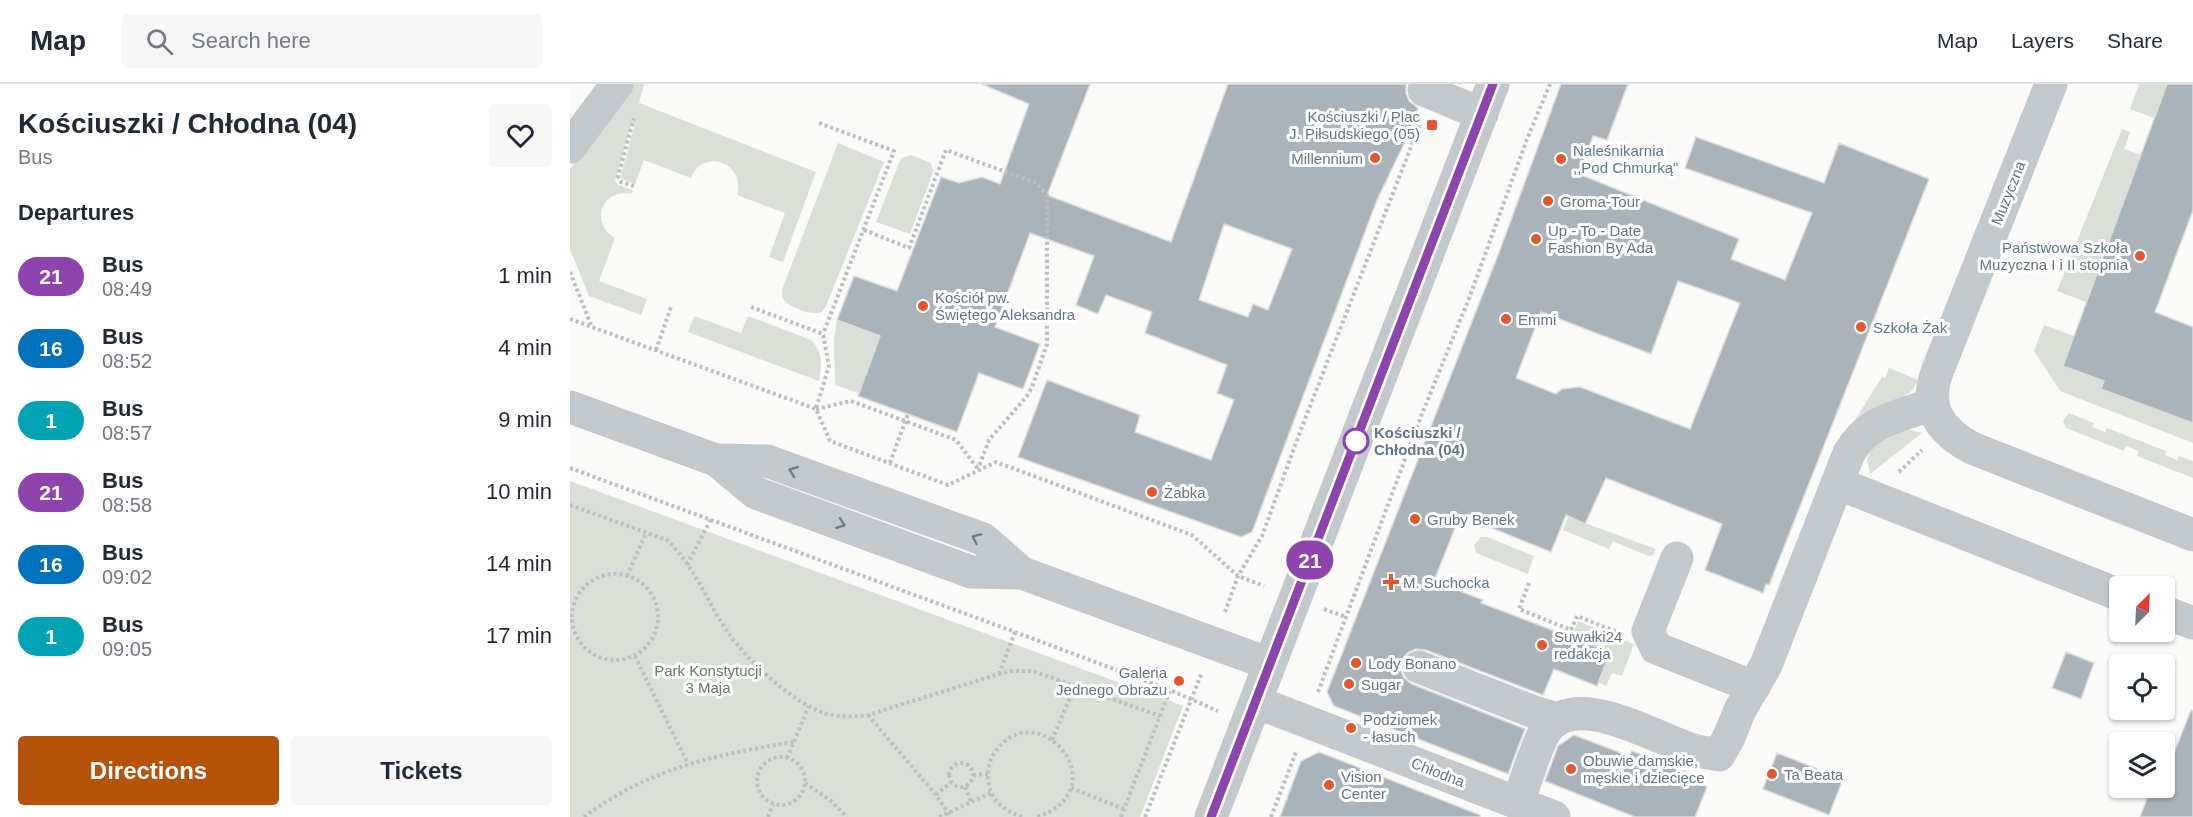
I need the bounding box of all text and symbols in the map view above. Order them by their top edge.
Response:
search box [122,14,542,68]
text: Map [30,25,86,56]
icon: search [143,25,176,58]
text: Search here [191,28,311,53]
text: Map [1937,29,1978,52]
text: Layers [2011,29,2074,52]
text: Share [2107,29,2163,52]
button: heart [489,104,552,167]
text: Kościuszki / Chłodna (04) [18,108,357,139]
place label: Kościuszki / Plac J. Piłsudskiego (05) [1289,108,1420,142]
marker: Kościuszki / Plac J. Piłsudskiego (05) [1425,118,1439,132]
place label: Naleśnikarnia ,,Pod Chmurką" [1573,142,1678,176]
text: Bus [18,146,52,168]
place label: Millennium [1291,150,1363,167]
marker: Millennium [1368,151,1382,165]
marker: Naleśnikarnia ,,Pod Chmurką" [1554,152,1568,166]
street label: Muzyczna [1987,158,2029,227]
place label: Groma-Tour [1560,193,1640,210]
marker: Groma-Tour [1541,194,1555,208]
text: Departures [18,200,134,225]
place label: Up - To - Date Fashion By Ada [1548,222,1654,256]
marker: Up - To - Date Fashion By Ada [1529,232,1543,246]
place label: Państwowa Szkoła Muzyczna I i II stopnia [1980,239,2129,273]
marker: Państwowa Szkoła Muzyczna I i II stopnia [2133,249,2147,263]
text: Bus [102,252,144,277]
text: 1 min [498,263,552,288]
text: 21 [39,265,63,288]
text: 08:49 [102,278,152,300]
place label: Kościół pw. Świętego Aleksandra [935,289,1076,323]
marker: Kościół pw. Świętego Aleksandra [916,299,930,313]
place label: Emmi [1518,311,1556,328]
marker: Emmi [1499,312,1513,326]
place label: Szkoła Żak [1873,319,1948,336]
marker: Szkoła Żak [1854,320,1868,334]
text: Bus [102,324,144,349]
text: 4 min [498,335,552,360]
text: 16 [39,337,63,360]
text: 08:52 [102,350,152,372]
text: Bus [102,396,144,421]
text: 9 min [498,407,552,432]
text: 1 [45,409,57,432]
text: 08:57 [102,422,152,444]
place label: Kościuszki / Chłodna (04) [1374,424,1465,458]
marker: Kościuszki / Chłodna (04) [1343,428,1369,454]
one-way arrow [788,465,799,478]
text: Bus [102,468,144,493]
text: 10 min [486,479,552,504]
text: 21 [39,481,63,504]
place label: Żabka [1164,484,1206,501]
marker: Żabka [1145,485,1159,499]
text: 08:58 [102,494,152,516]
place label: Gruby Benek [1427,511,1515,528]
marker: Gruby Benek [1408,512,1422,526]
one-way arrow [835,517,846,529]
one-way arrow [972,533,983,545]
text: Bus [102,540,144,565]
line badge: 21 [1283,540,1337,580]
text: 21 [1298,549,1322,572]
text: 14 min [486,551,552,576]
text: 16 [39,553,63,576]
text: 09:02 [102,566,152,588]
place label: M. Suchocka [1403,574,1490,591]
marker: M. Suchocka [1384,575,1398,589]
north arrow [2109,576,2175,642]
map controls [2109,576,2175,798]
text: Bus [102,612,144,637]
text: 17 min [486,623,552,648]
text: 1 [45,625,57,648]
place label: Suwałki24 redakcja [1554,628,1622,662]
text: 09:05 [102,638,152,660]
marker: Suwałki24 redakcja [1535,638,1549,652]
button: locate [2109,654,2175,720]
place label: Lody Bonano [1368,655,1456,672]
marker: Lody Bonano [1349,656,1363,670]
park label: Park Konstytucji 3 Maja [654,662,762,696]
place label: Galeria Jednego Obrazu [1056,664,1168,698]
marker: Galeria Jednego Obrazu [1172,674,1186,688]
place label: Sugar [1361,676,1401,693]
marker: Sugar [1342,677,1356,691]
place label: Podziomek - łasuch [1363,711,1438,745]
marker: Podziomek - łasuch [1344,721,1358,735]
button: layers [2109,732,2175,798]
button: Directions [18,736,279,805]
button: Tickets [291,736,552,805]
place label: Obuwie damskie, męskie i dziecięce [1583,752,1705,786]
street label: Chłodna [1409,754,1468,790]
marker: Obuwie damskie, męskie i dziecięce [1564,762,1578,776]
place label: Ta Beata [1784,766,1844,783]
marker: Ta Beata [1765,767,1779,781]
place label: Vision Center [1341,768,1386,802]
marker: Vision Center [1322,778,1336,792]

